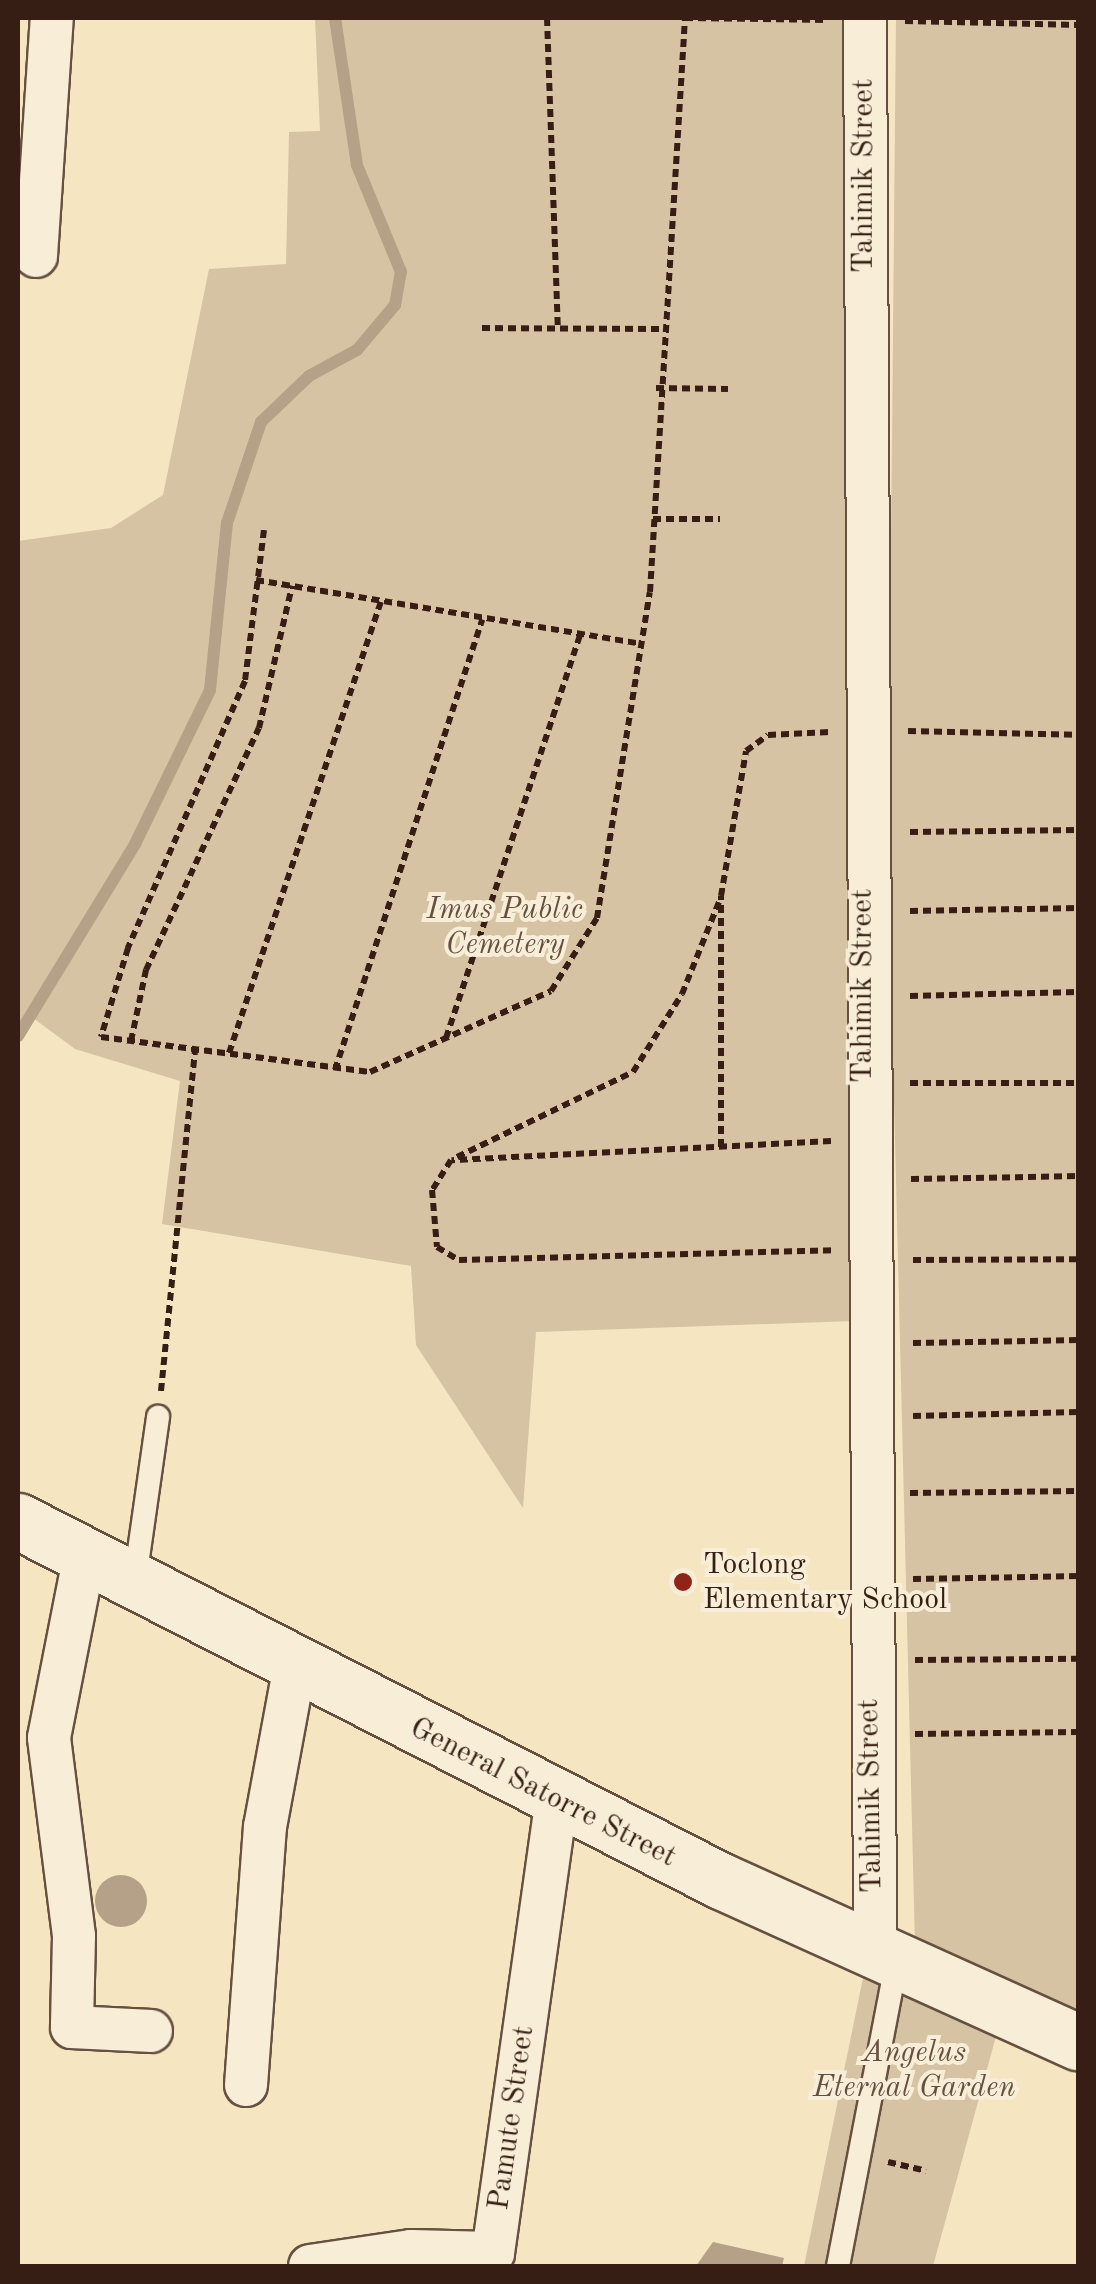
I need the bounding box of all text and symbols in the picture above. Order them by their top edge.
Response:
street label: Tahimik Street [846,79,882,273]
street label: Tahimik Street [845,889,881,1083]
park label: Imus Public Cemetery [427,892,583,962]
place label: Toclong Elementary School [703,1547,947,1618]
marker: Toclong Elementary School [672,1571,694,1593]
street label: Tahimik Street [851,1698,891,1894]
street label: General Satorre Street [404,1710,682,1876]
street label: Pamute Street [481,2023,543,2213]
park label: Angelus Eternal Garden [813,2035,1015,2106]

